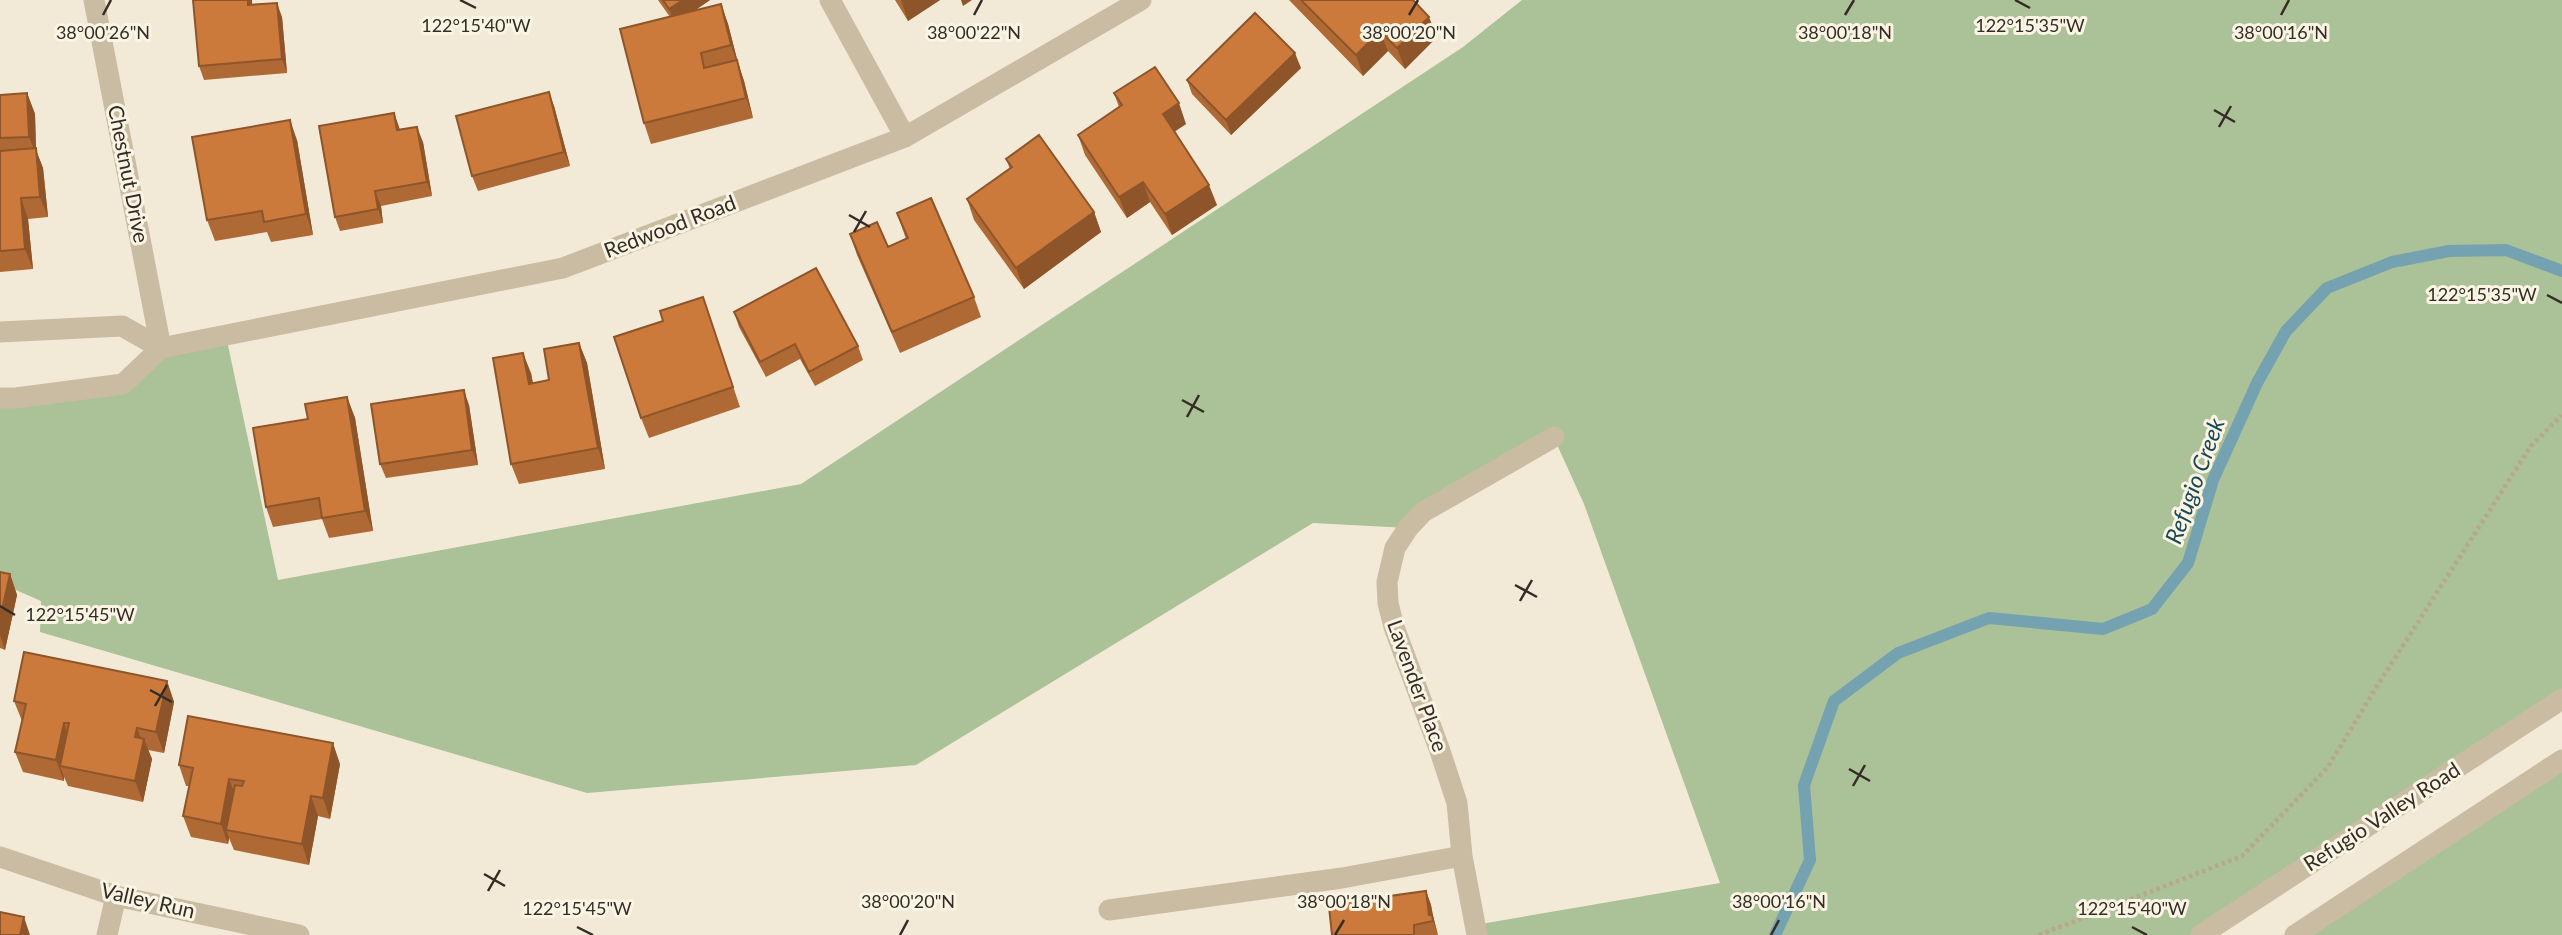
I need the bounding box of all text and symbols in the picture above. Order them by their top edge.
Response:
text: 122°15'40"W [421,14,531,36]
text: 122°15'35"W [1975,14,2085,36]
text: 38°00'26"N [56,21,150,43]
text: 38°00'22"N [927,21,1021,43]
text: 38°00'20"N [1362,21,1456,43]
text: 38°00'18"N [1798,21,1892,43]
text: 38°00'16"N [2234,21,2328,43]
street label: Chestnut Drive [104,103,155,245]
street label: Redwood Road [600,189,739,262]
text: 122°15'35"W [2427,283,2537,305]
water label: Refugio Creek [2158,413,2230,547]
text: 122°15'45"W [25,603,135,625]
street label: Lavender Place [1383,616,1454,755]
street label: Refugio Valley Road [2298,756,2464,876]
street label: Valley Run [99,877,198,922]
text: 38°00'20"N [861,890,955,912]
text: 38°00'18"N [1297,890,1391,912]
text: 38°00'16"N [1732,890,1826,912]
text: 122°15'45"W [522,897,632,919]
text: 122°15'40"W [2077,897,2187,919]

